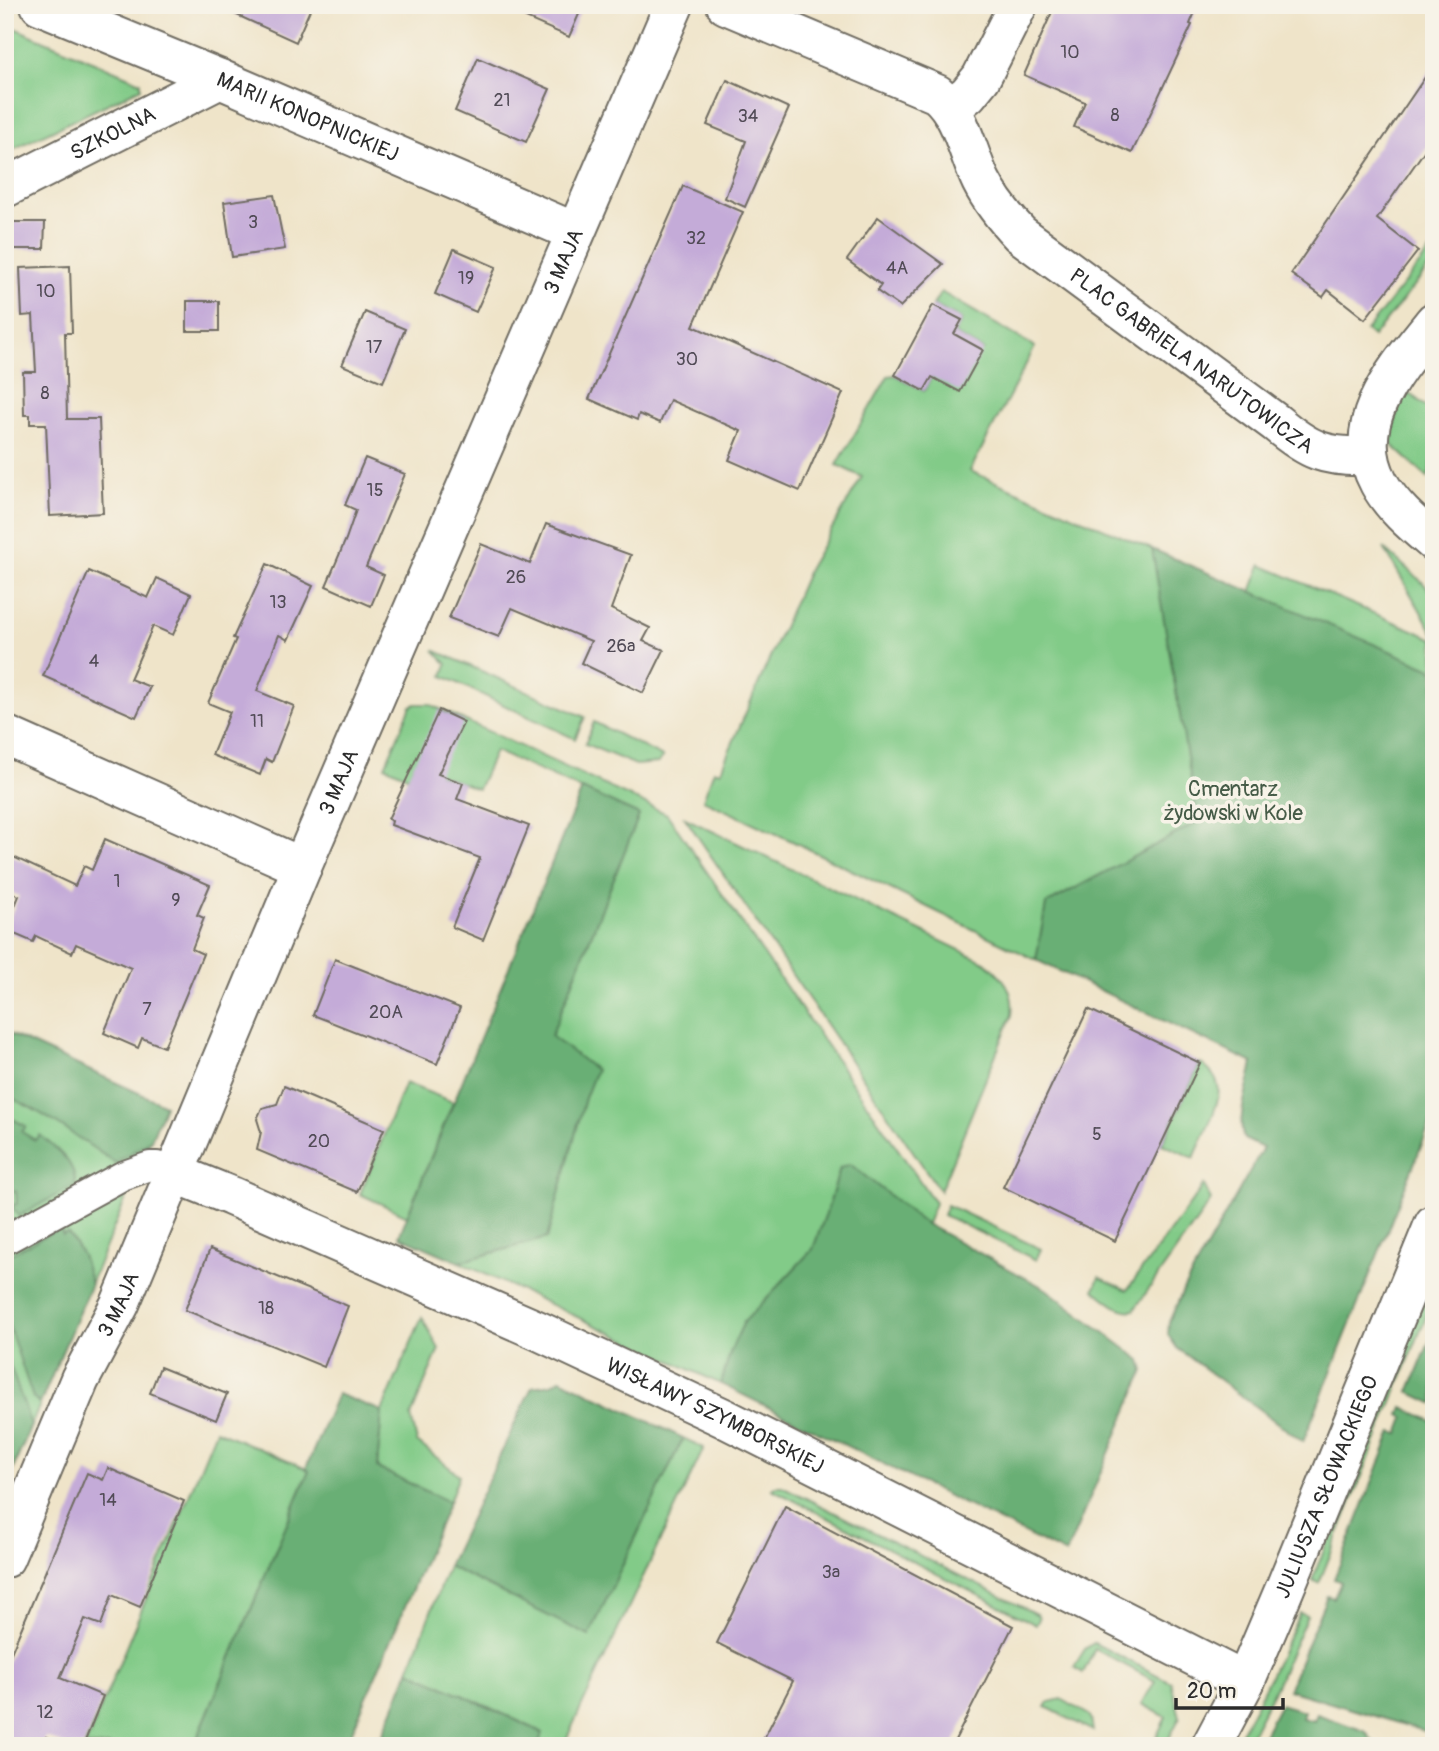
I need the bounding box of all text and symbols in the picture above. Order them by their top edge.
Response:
house number: 10 [1060,41,1080,64]
street label: MARII KONOPNICKIEJ [213,66,403,168]
house number: 21 [493,89,511,112]
street label: SZKOLNA [66,100,160,166]
house number: 8 [1110,104,1120,127]
house number: 34 [738,105,759,128]
house number: 3 [248,211,258,234]
street label: 3 MAJA [537,225,589,298]
house number: 32 [686,227,706,250]
house number: 4A [886,257,908,280]
street label: PLAC GABRIELA NARUTOWICZA [1065,262,1318,460]
house number: 19 [458,267,474,290]
house number: 10 [36,280,56,303]
house number: 17 [366,336,383,359]
house number: 30 [676,348,698,371]
house number: 8 [40,382,50,405]
house number: 15 [367,479,383,502]
house number: 26 [506,566,526,589]
house number: 13 [269,591,287,614]
house number: 26a [607,635,635,658]
house number: 4 [89,650,100,673]
house number: 11 [250,710,264,733]
street label: 3 MAJA [313,745,365,819]
park label: Cmentarz żydowski w Kole [1163,776,1303,827]
house number: 1 [113,870,121,893]
house number: 9 [171,889,181,912]
house number: 7 [142,998,152,1021]
house number: 20A [369,1001,403,1024]
house number: 5 [1092,1123,1102,1146]
house number: 20 [308,1130,330,1153]
street label: 3 MAJA [91,1268,145,1342]
house number: 18 [258,1297,274,1320]
street label: WISŁAWY SZYMBORSKIEJ [602,1351,828,1480]
street label: JULIUSZA SŁOWACKIEGO [1269,1371,1384,1602]
house number: 14 [99,1489,117,1512]
house number: 3a [822,1561,840,1584]
scale bar [1176,1667,1283,1711]
text: 20 m [1187,1678,1236,1705]
house number: 12 [36,1701,54,1724]

